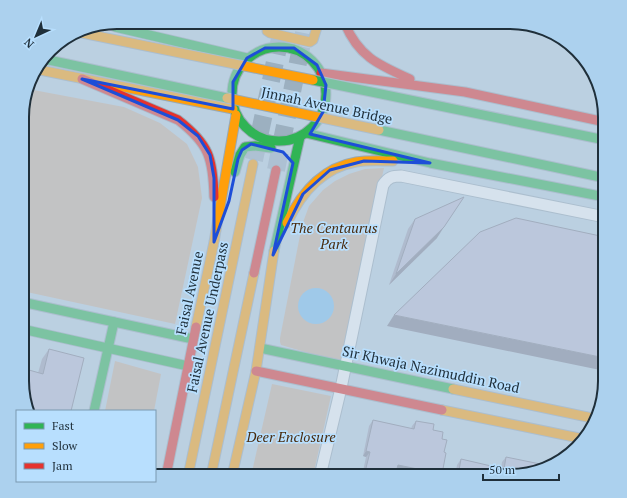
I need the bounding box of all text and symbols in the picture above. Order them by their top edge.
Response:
north arrow [16,16,56,56]
text: N [21,35,37,51]
street label: Jinnah Avenue Bridge [260,82,394,128]
park label: The Centaurus Park [290,218,378,253]
street label: Faisal Avenue Underpass [182,240,232,394]
street label: Faisal Avenue [171,249,207,337]
street label: Sir Khwaja Nazimuddin Road [341,341,522,397]
legend [16,410,156,482]
text: Fast [52,418,75,433]
park label: Deer Enclosure [245,427,336,446]
text: Slow [52,438,78,453]
scale bar [483,456,559,482]
text: Jam [52,458,73,473]
text: 50 m [489,462,516,477]

